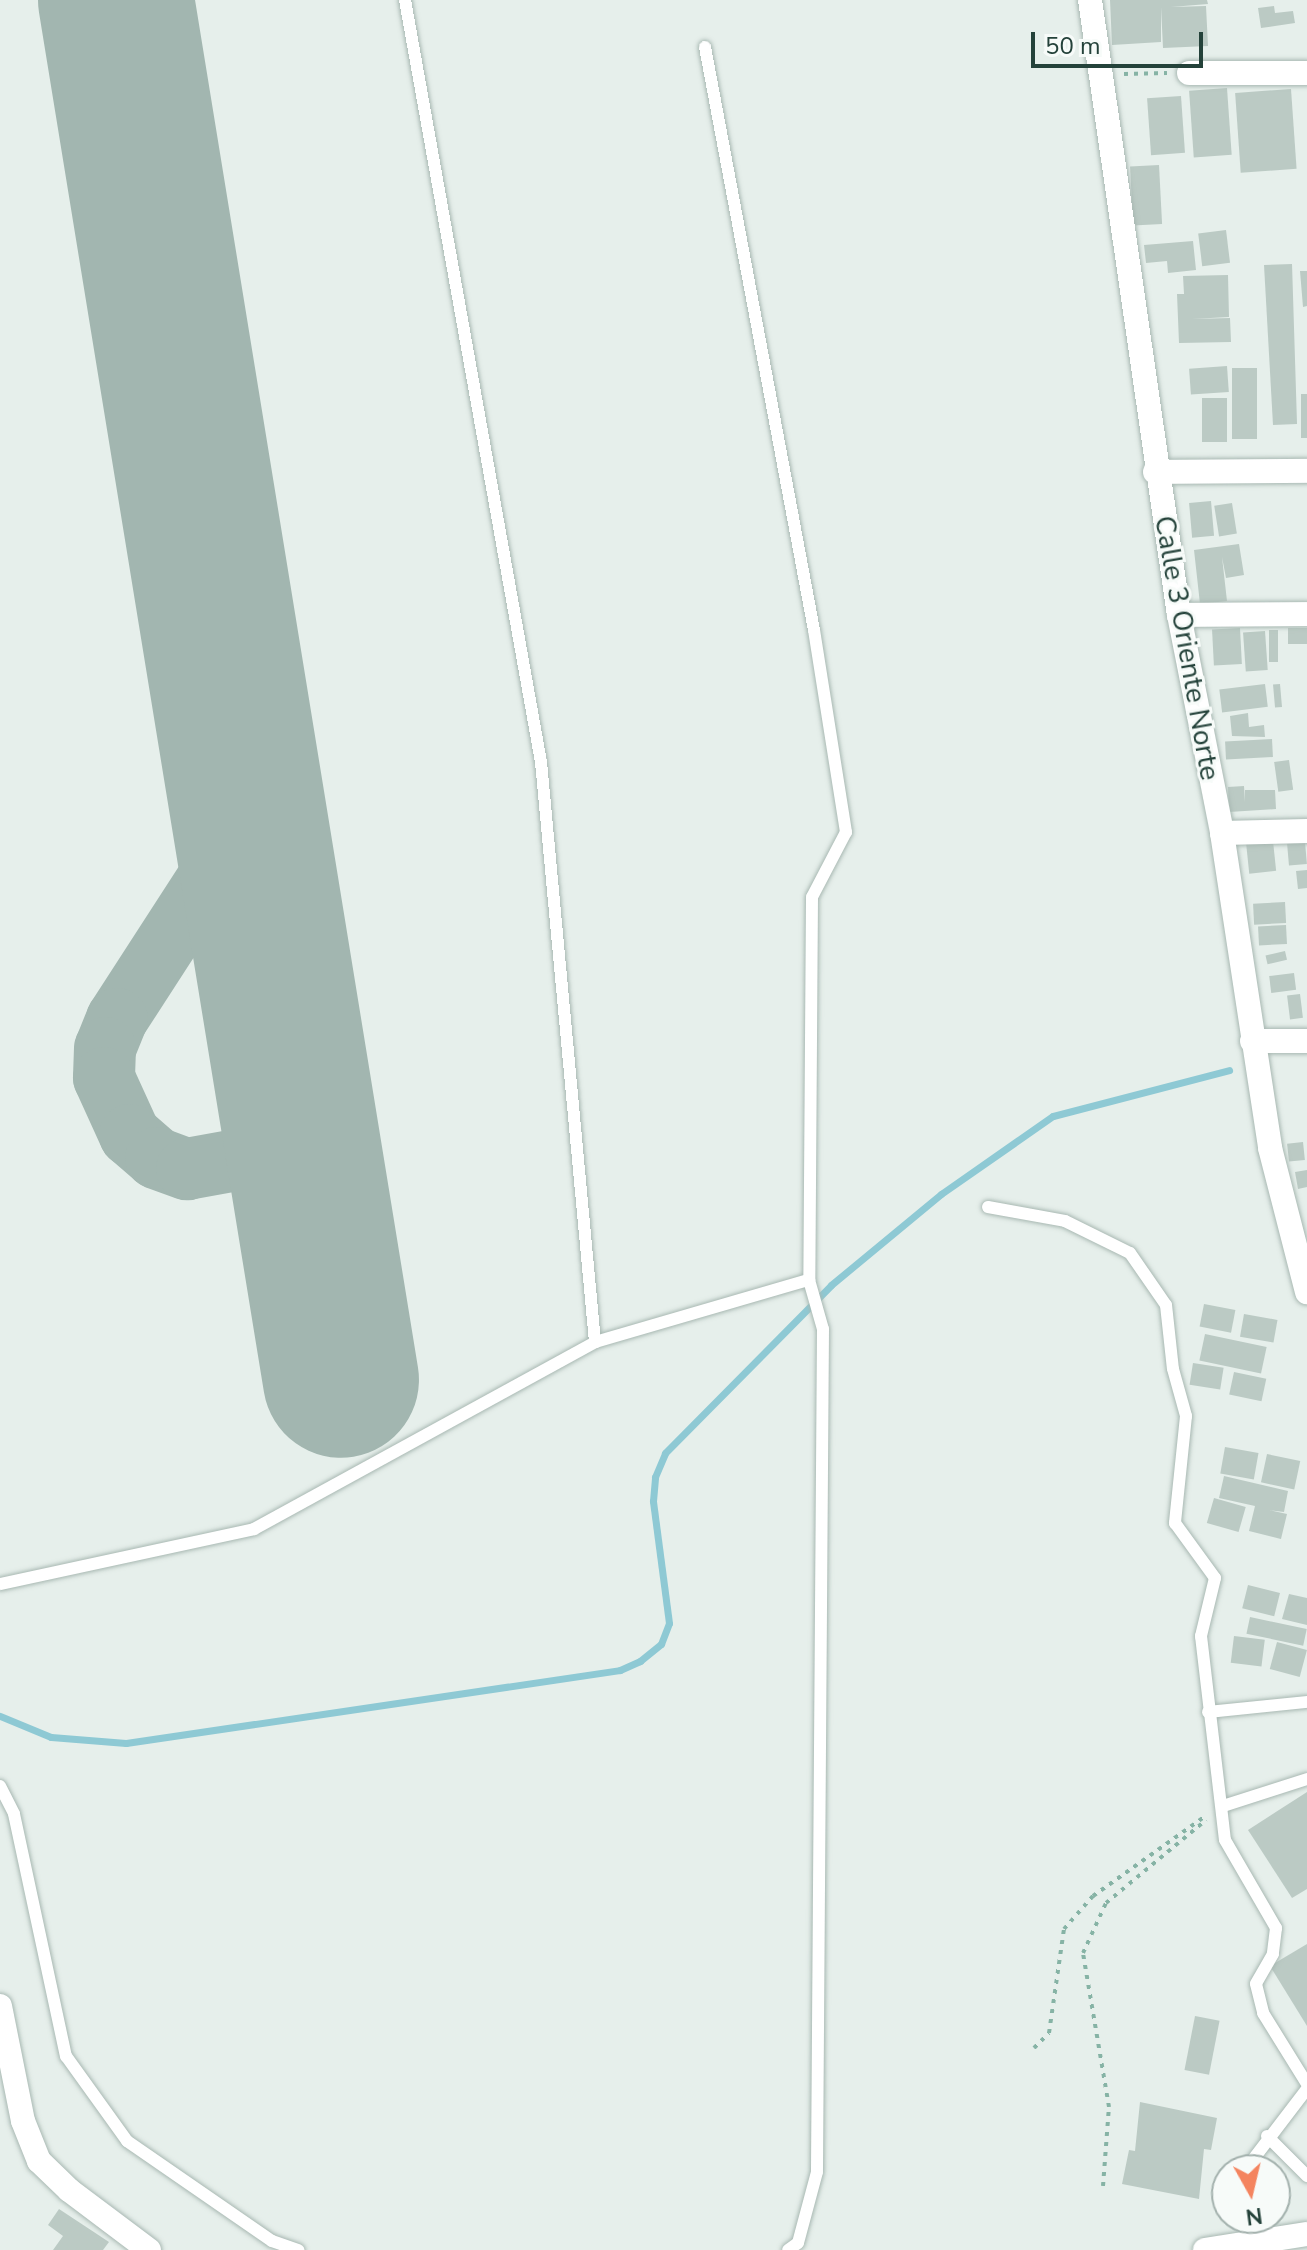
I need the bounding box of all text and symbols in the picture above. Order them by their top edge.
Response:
scale bar [1035,16,1207,66]
text: 50 m [1045,30,1101,62]
street label: Calle 3 Oriente Norte [1147,513,1227,783]
north arrow [1211,2154,1291,2234]
text: N [1244,2200,1264,2232]

